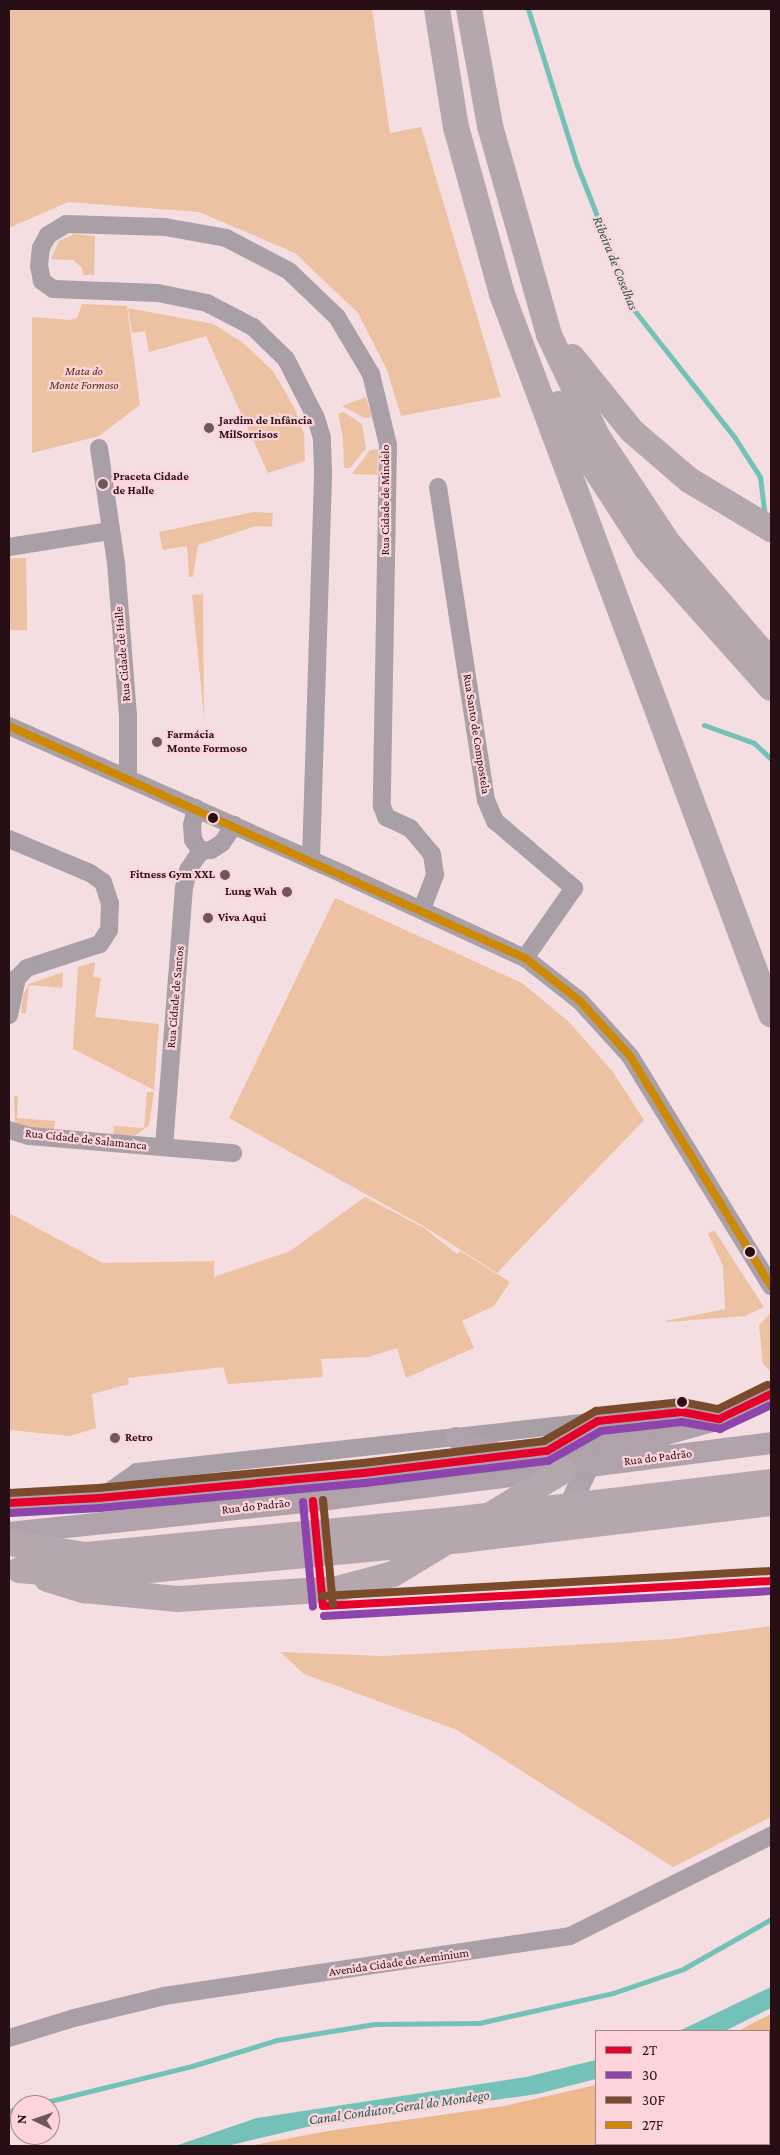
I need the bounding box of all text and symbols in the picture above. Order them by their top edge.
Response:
water label: Ribeira de Coselhas [589,214,643,312]
park label: Mata do Monte Formoso [49,365,119,393]
place label: Jardim de Infância MilSorrisos [219,414,312,442]
marker: Jardim de Infância MilSorrisos [203,422,215,434]
street label: Rua Cidade de Mindelo [379,445,393,555]
place label: Praceta Cidade de Halle [113,470,189,498]
marker: Praceta Cidade de Halle [97,478,109,490]
street label: Rua Cidade de Halle [112,606,134,702]
street label: Rua Santo de Compostela [459,673,493,795]
place label: Farmácia Monte Formoso [167,728,247,756]
marker: Farmácia Monte Formoso [151,736,163,748]
unlabelled marker [208,813,218,823]
place label: Fitness Gym XXL [130,868,215,882]
marker: Fitness Gym XXL [219,869,231,881]
place label: Lung Wah [225,885,277,899]
marker: Lung Wah [281,886,293,898]
place label: Viva Aqui [218,911,266,925]
marker: Viva Aqui [202,912,214,924]
street label: Rua Cidade de Santos [164,945,188,1049]
street label: Rua Cidade de Salamanca [24,1126,148,1154]
unlabelled marker [745,1247,755,1257]
unlabelled marker [677,1397,687,1407]
place label: Retro [125,1431,153,1445]
marker: Retro [109,1432,121,1444]
street label: Rua do Padrão [623,1447,693,1469]
street label: Rua do Padrão [221,1496,291,1518]
street label: Avenida Cidade de Aeminium [328,1946,470,1980]
legend [595,2030,770,2145]
text: 2T [642,2042,657,2058]
text: 30 [642,2067,658,2083]
water label: Canal Condutor Geral do Mondego [308,2086,490,2128]
text: 30F [642,2092,665,2108]
north arrow [10,2095,60,2145]
text: N [13,2114,29,2124]
text: 27F [642,2117,663,2133]

